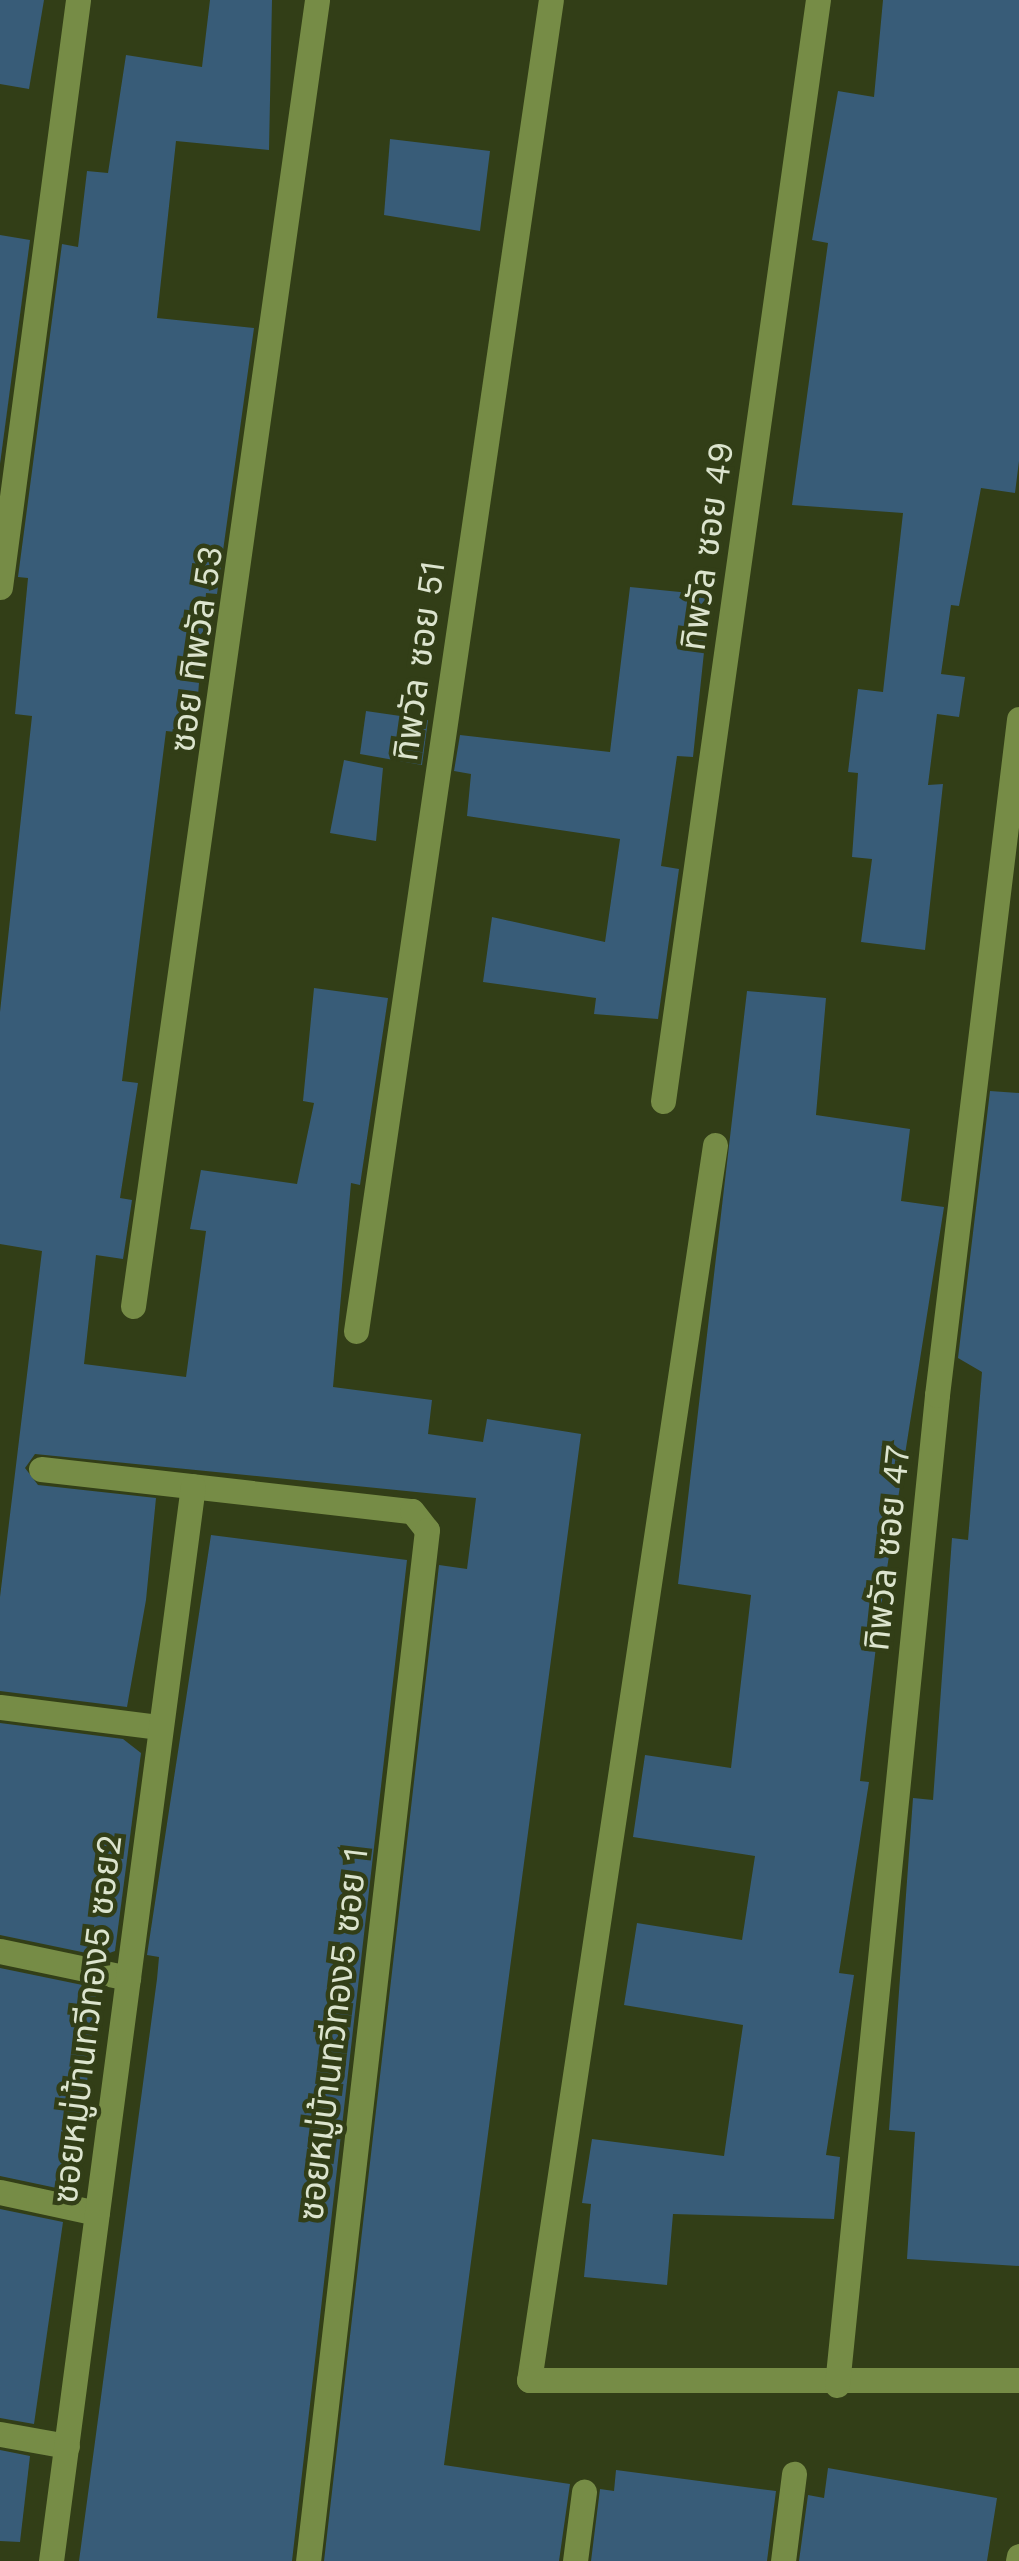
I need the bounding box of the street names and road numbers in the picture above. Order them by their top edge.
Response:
street label: ทิพวัล ซอย 49 [672,439,742,653]
street label: ซอย ทิพวัล 53 [161,543,231,755]
street label: ทิพวัล ซอย 51 [384,559,454,763]
street label: ทิพวัล ซอย 47 [855,1443,919,1653]
street label: ซอยหมู่บ้านทวีทอง5 ซอย2 [44,1832,130,2206]
street label: ซอยหมู่บ้านทวีทอง5 ซอย 1 [289,1845,377,2223]

